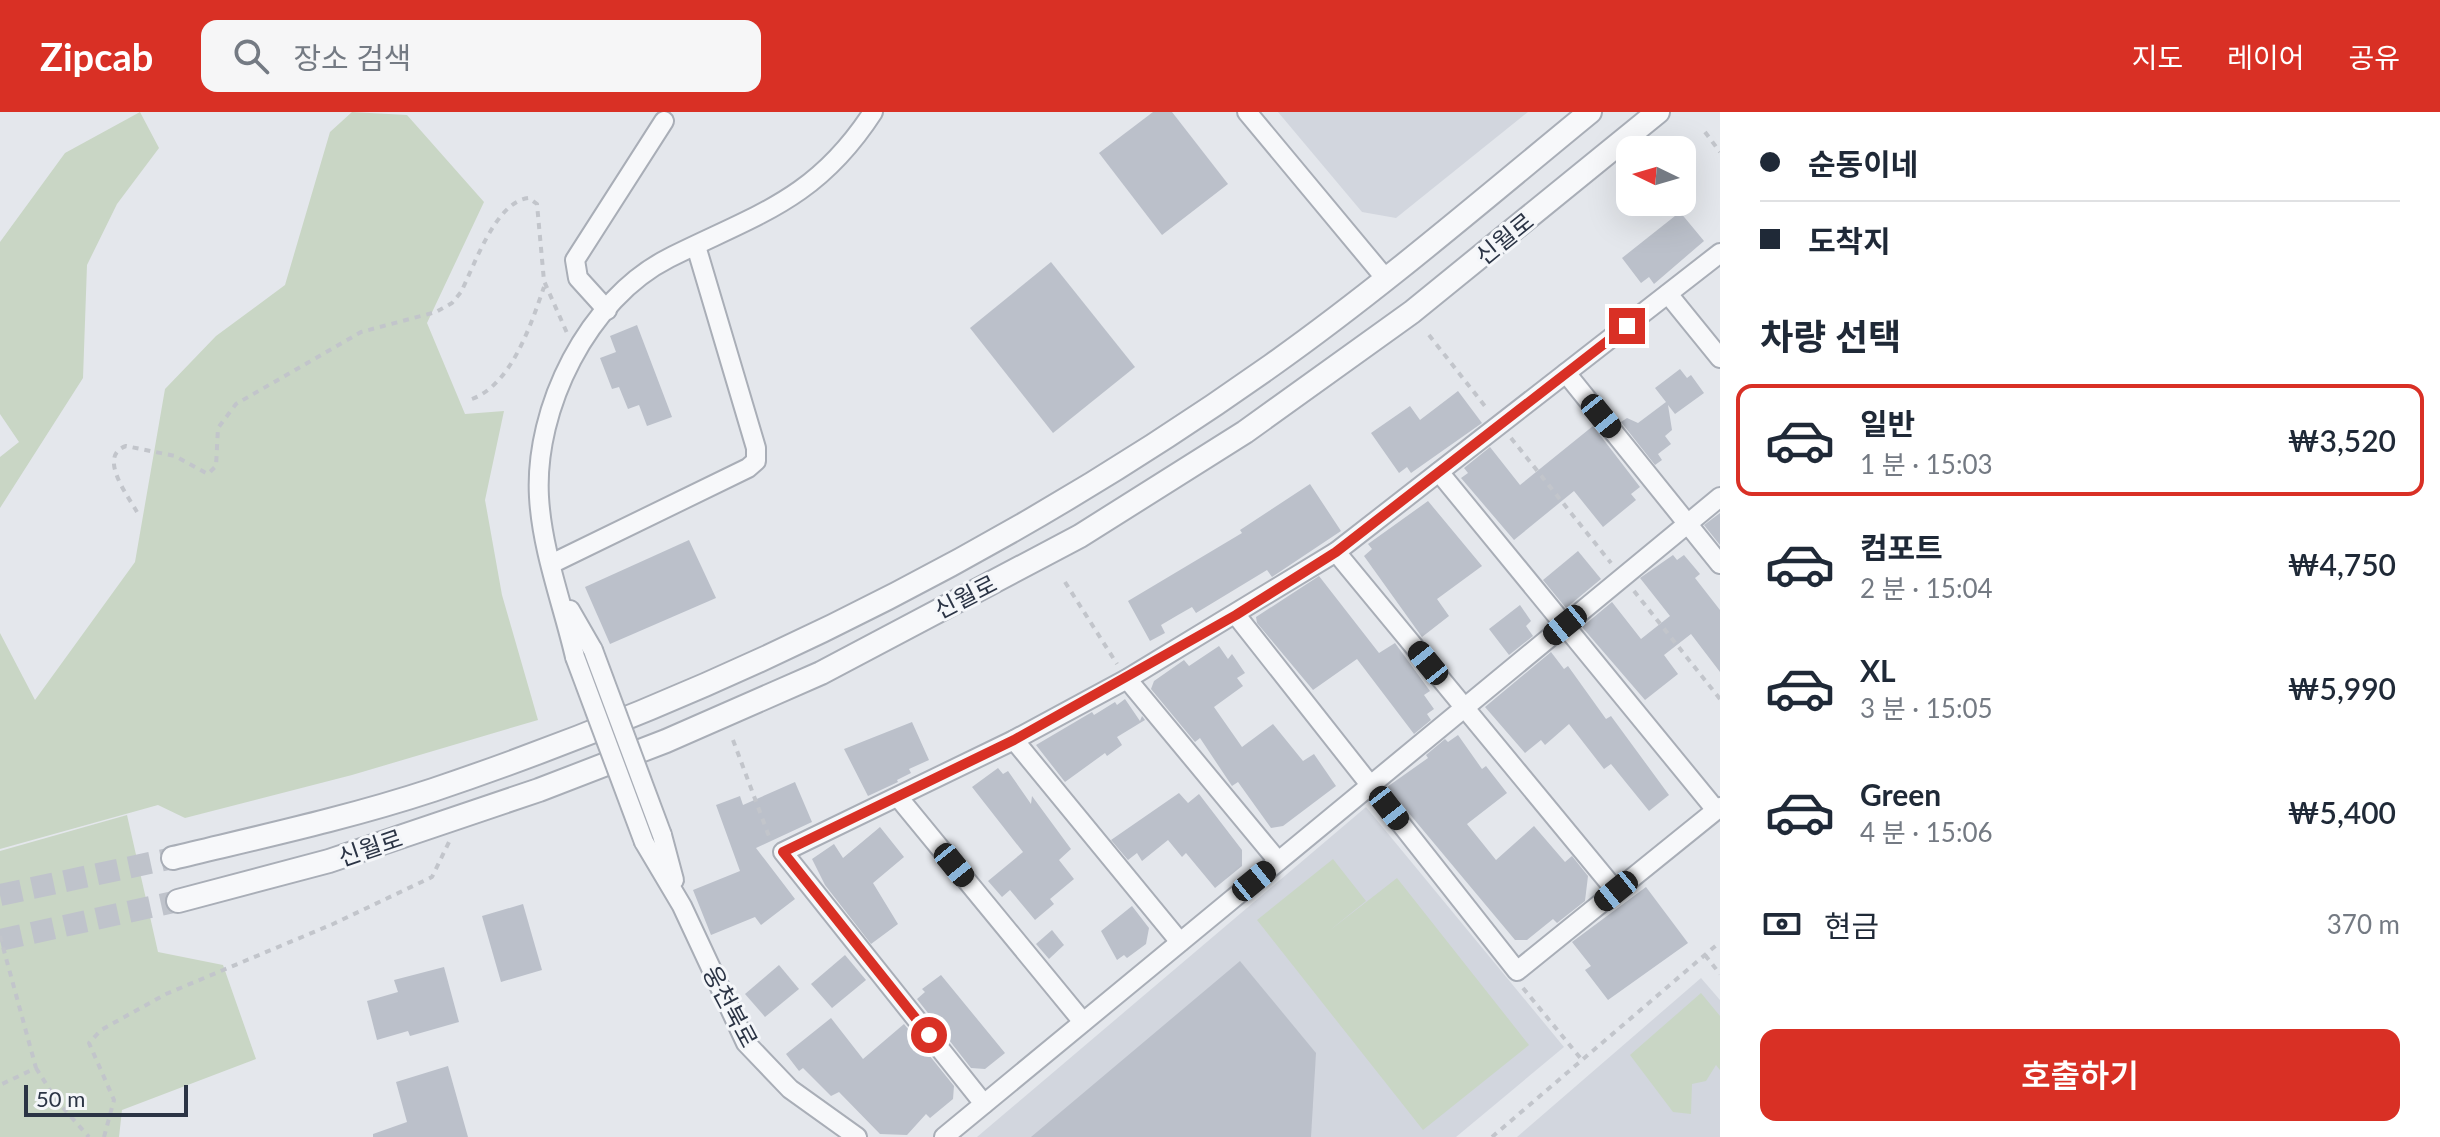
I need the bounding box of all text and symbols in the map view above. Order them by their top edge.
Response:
search box [201,20,761,92]
text: Zipcab [40,33,153,79]
icon: search [229,34,273,78]
text: 장소 검색 [293,39,411,75]
text: 지도 [2132,40,2183,74]
text: 레이어 [2227,40,2304,74]
text: 공유 [2348,40,2400,74]
north arrow [1616,136,1696,216]
map controls [1616,136,1696,216]
text: 순동이네 [1808,145,1918,181]
street label: 신월로 [1469,206,1539,270]
text: 도착지 [1808,222,1891,258]
route end [1609,308,1645,344]
text: 차량 선택 [1760,314,1901,358]
car [1577,390,1625,442]
icon: car [1764,404,1836,476]
text: 일반 [1860,405,1915,441]
text: ₩3,520 [2287,422,2396,458]
text: 1 분 · 15:03 [1860,448,1993,480]
icon: car [1764,528,1836,600]
text: 컴포트 [1860,529,1943,565]
text: ₩4,750 [2287,546,2396,582]
street label: 신월로 [929,568,1001,624]
text: 2 분 · 15:04 [1860,572,1993,604]
car [1539,601,1591,649]
car [1404,637,1452,689]
icon: car [1764,652,1836,724]
text: XL [1860,652,1896,688]
text: ₩5,990 [2287,670,2396,706]
text: 3 분 · 15:05 [1860,692,1993,724]
icon: car [1764,776,1836,848]
text: Green [1860,776,1941,812]
car [1365,782,1413,834]
text: ₩5,400 [2287,794,2396,830]
text: 4 분 · 15:06 [1860,816,1993,848]
street label: 신월로 [334,823,406,871]
car [930,839,978,891]
car [1228,857,1280,905]
car [1590,867,1642,915]
icon: cash [1760,902,1804,946]
text: 현금 [1824,907,1879,943]
text: 370 m [2327,908,2400,940]
street label: 웅천북로 [697,960,765,1052]
route start [911,1017,947,1053]
button: 호출하기 [1760,1029,2400,1121]
scale bar [24,1081,188,1117]
text: 50 m [36,1085,85,1112]

